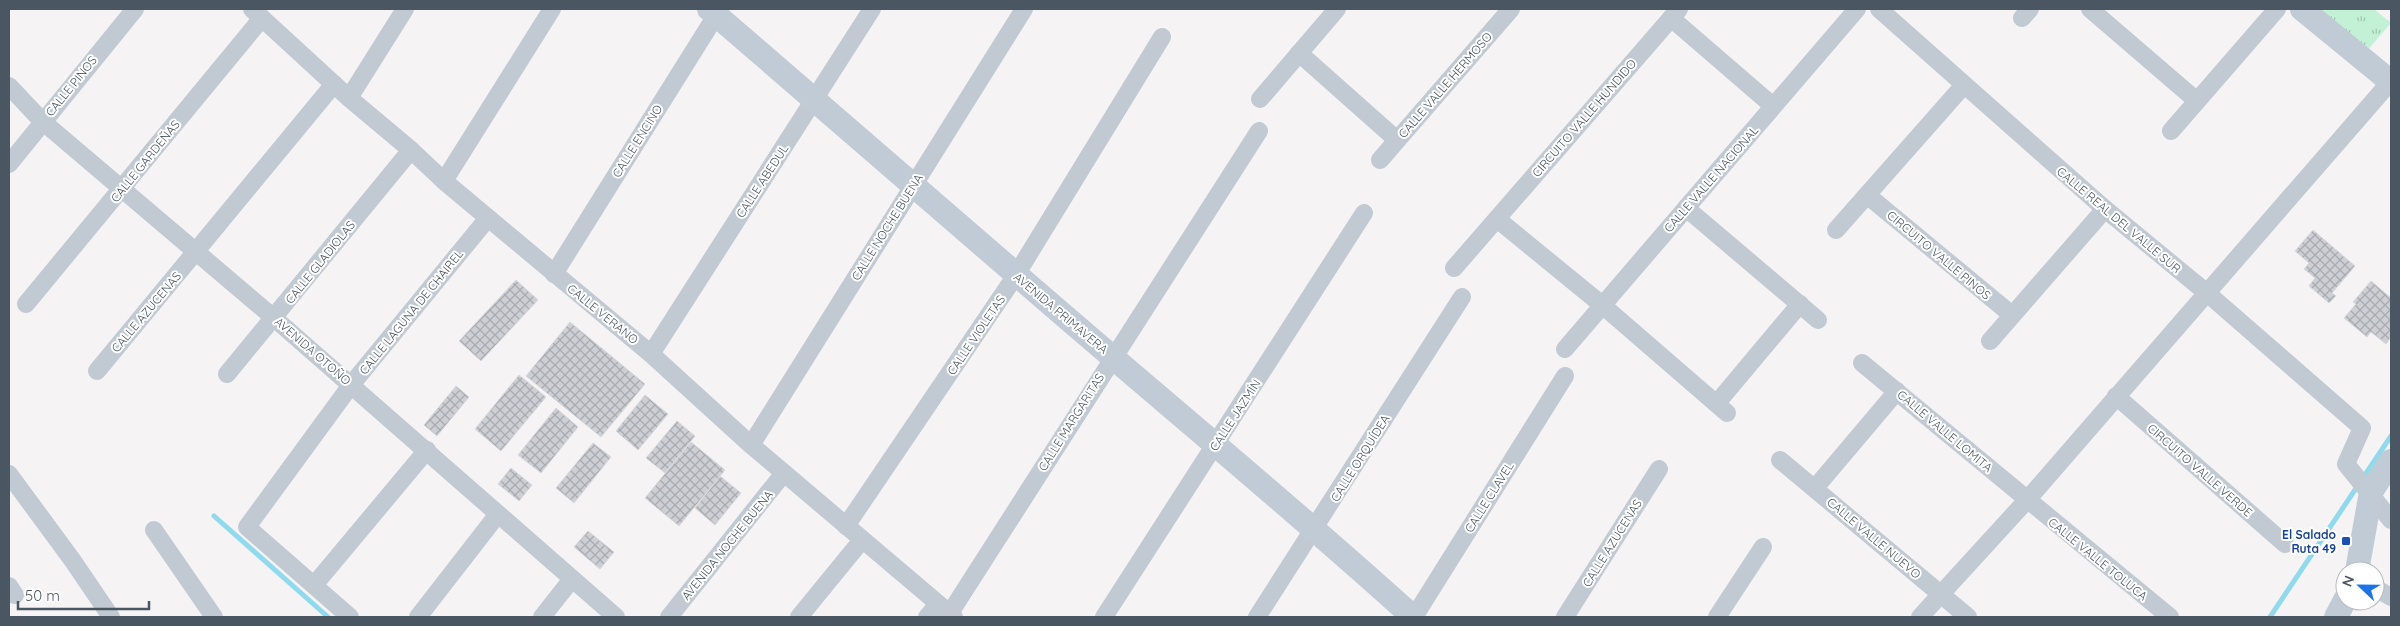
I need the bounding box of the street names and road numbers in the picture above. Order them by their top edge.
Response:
street label: CALLE VALLE HERMOSO [1395,29,1495,141]
street label: CALLE PINOS [42,53,100,119]
street label: CIRCUITO VALLE HUNDIDO [1529,56,1639,180]
street label: CALLE ENCINO [609,102,665,180]
street label: CALLE GARDEÑAS [107,117,183,205]
street label: CALLE VALLE NACIONAL [1661,122,1762,235]
street label: CALLE ABEDUL [733,141,792,220]
street label: CALLE REAL DEL VALLE SUR [2054,164,2184,276]
street label: CALLE NOCHE BUENA [848,171,926,283]
street label: CIRCUITO VALLE PINOS [1884,207,1994,303]
street label: CALLE GLADIOLAS [282,217,358,307]
street label: CALLE LAGUNA DE CHAIREL [356,246,466,378]
street label: CALLE AZUCENAS [108,269,184,355]
street label: AVENIDA PRIMAVERA [1011,269,1111,357]
street label: CALLE VERANO [564,281,642,347]
street label: CALLE VIOLETAS [944,292,1008,378]
street label: AVENIDA OTOÑO [272,314,354,388]
street label: CALLE MARGARITAS [1035,370,1107,474]
street label: CALLE JAZMÍN [1206,376,1264,454]
street label: CALLE VALLE LOMITA [1894,387,1996,475]
street label: CALLE ORQUÍDEA [1327,412,1393,504]
street label: CIRCUITO VALLE VERDE [2144,420,2256,520]
street label: CALLE CLAVEL [1461,458,1517,535]
street label: AVENIDA NOCHE BUENA [678,487,776,603]
street label: CALLE VALLE NUEVO [1824,494,1924,582]
street label: CALLE AZUCENAS [1579,496,1645,590]
street label: CALLE VALLE TOLUCA [2045,514,2151,604]

